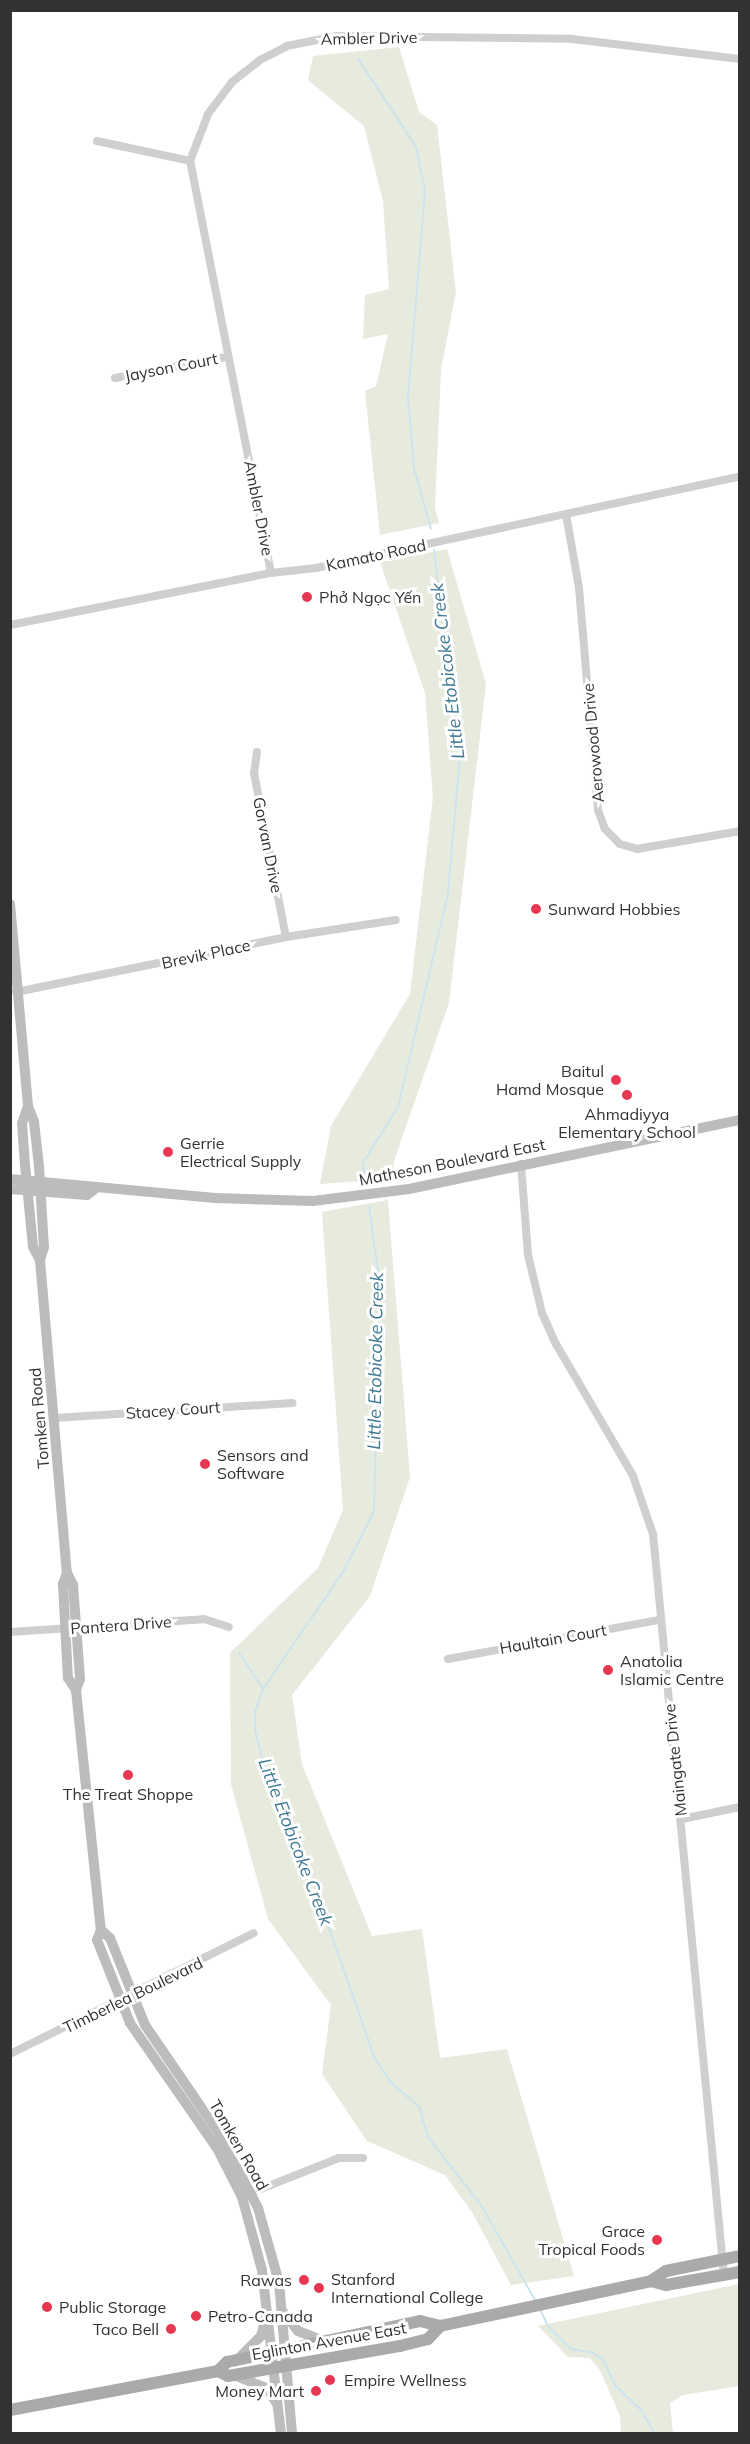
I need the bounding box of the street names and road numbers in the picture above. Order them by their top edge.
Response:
street label: Ambler Drive [321,28,417,48]
street label: Jayson Court [123,349,219,385]
street label: Ambler Drive [240,459,278,557]
street label: Kamato Road [324,535,428,575]
street label: Aerowood Drive [578,683,608,803]
street label: Gorvan Drive [249,795,287,895]
street label: Brevik Place [160,935,252,973]
street label: Matheson Boulevard East [357,1135,547,1189]
street label: Tomken Road [25,1367,53,1469]
street label: Stacey Court [125,1397,221,1423]
street label: Pantera Drive [70,1612,172,1638]
street label: Haultain Court [498,1620,608,1658]
street label: Maingate Drive [660,1703,690,1817]
street label: Timberlea Boulevard [60,1953,206,2037]
street label: Tomken Road [205,2096,273,2194]
street label: Eglinton Avenue East [250,2318,408,2364]

